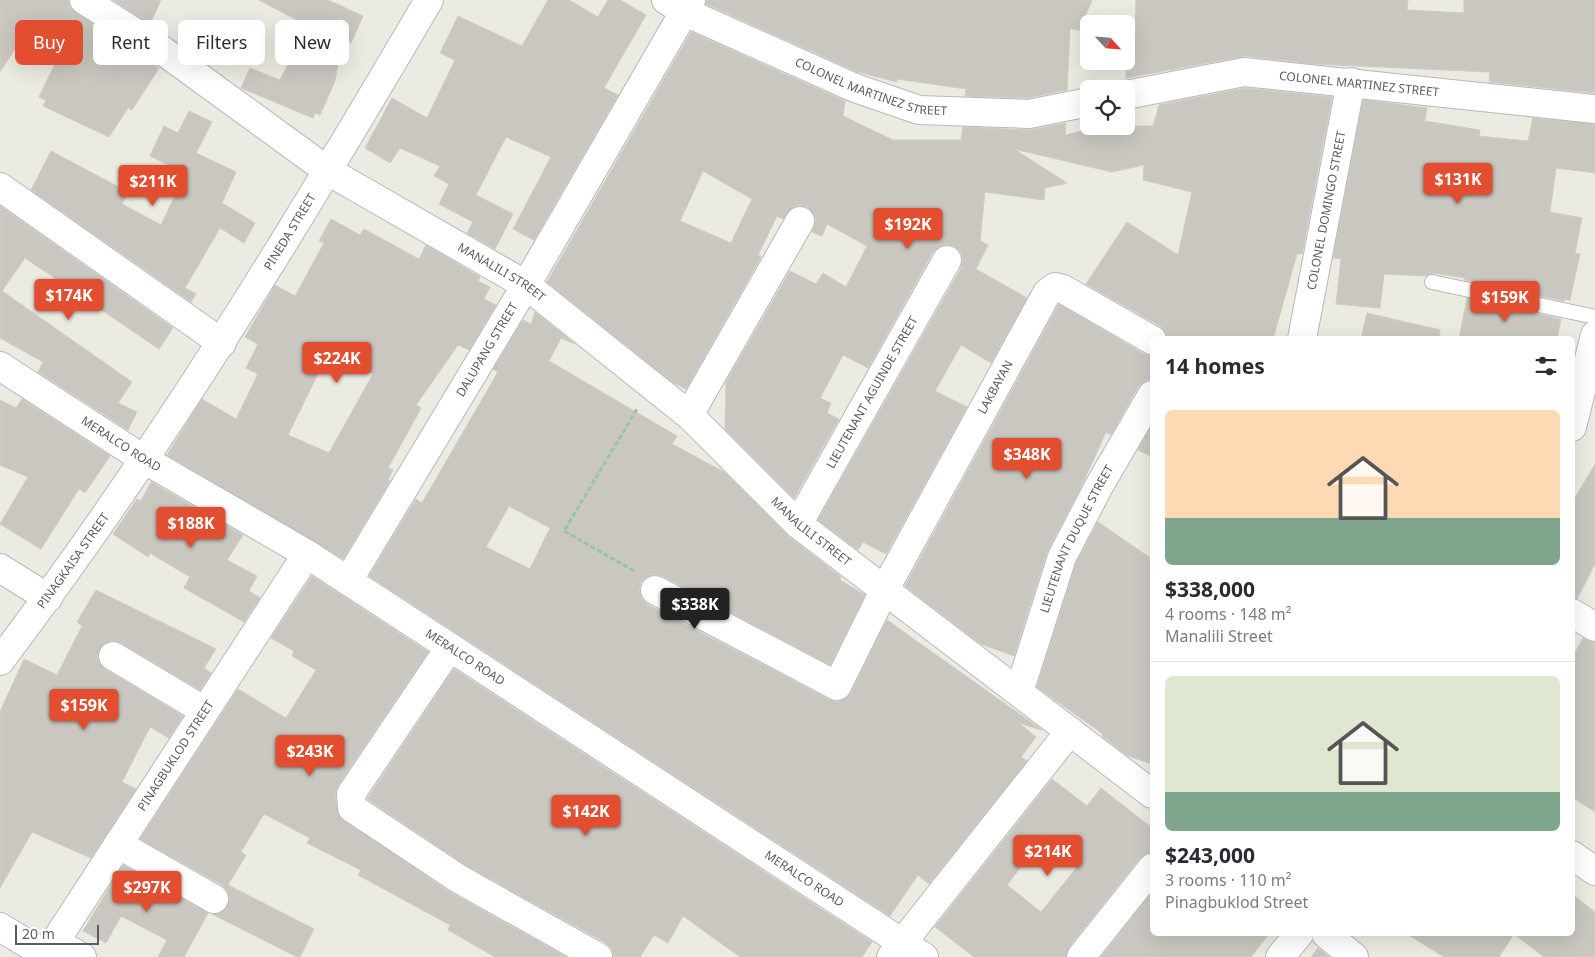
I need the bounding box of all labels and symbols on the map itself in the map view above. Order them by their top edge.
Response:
north arrow [1080,15,1135,70]
street label: COLONEL MARTINEZ STREET [792,53,948,119]
street label: COLONEL MARTINEZ STREET [1278,67,1440,101]
street label: COLONEL DOMINGO STREET [1303,129,1350,291]
pin: $131K [1423,162,1493,205]
pin: $211K [118,164,188,207]
street label: PINEDA STREET [259,190,320,273]
pin: $192K [873,208,943,250]
street label: MANALILI STREET [455,238,549,305]
pin: $174K [34,278,104,321]
pin: $159K [1470,280,1540,323]
street label: DALUPANG STREET [452,299,522,400]
street label: LIEUTENANT AGUINDE STREET [822,313,922,472]
pin: $224K [302,342,372,384]
street label: LAKBAYAN [973,357,1017,417]
street label: MERALCO ROAD [78,412,164,476]
pin: $348K [992,438,1062,480]
street label: LIEUTENANT DUQUE STREET [1036,461,1118,615]
street label: MANALILI STREET [767,493,855,570]
pin: $188K [156,506,226,549]
street label: PINAGKAISA STREET [33,509,113,612]
pin: $338K [660,588,730,630]
street label: MERALCO ROAD [422,625,509,689]
pin: $159K [49,688,119,731]
street label: PINAGBUKLOD STREET [133,697,218,814]
pin: $243K [275,734,345,777]
pin: $142K [551,794,621,837]
pin: $214K [1013,834,1083,877]
street label: MERALCO ROAD [761,846,848,911]
pin: $297K [112,870,182,913]
scale bar [15,922,99,945]

